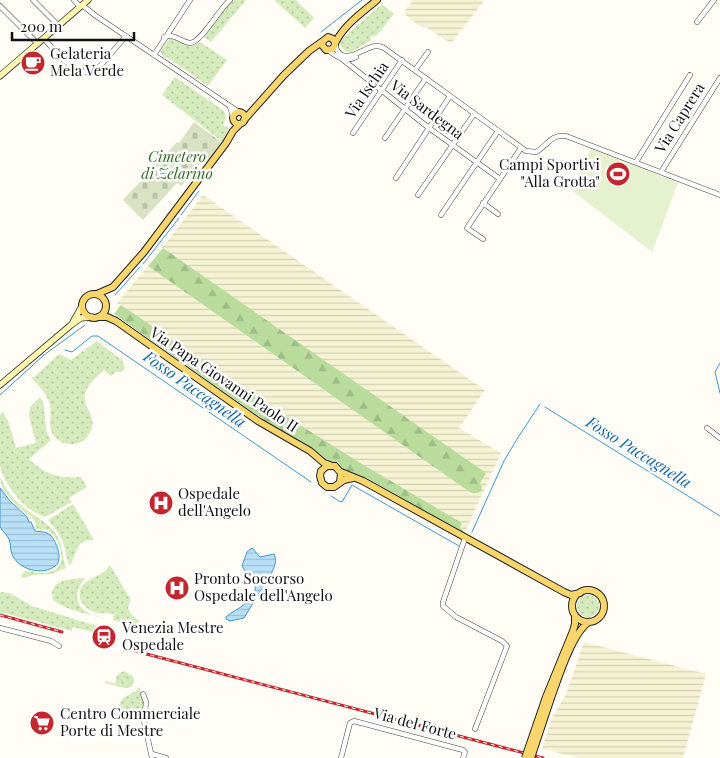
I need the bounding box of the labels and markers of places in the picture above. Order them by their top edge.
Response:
place label: Gelateria Mela Verde [50,43,124,80]
cafe icon: Gelateria Mela Verde [20,50,46,76]
place label: Campi Sportivi "Alla Grotta" [499,154,601,191]
sports icon: Campi Sportivi "Alla Grotta" [605,161,631,187]
place label: Ospedale dell'Angelo [178,483,251,520]
hospital icon: Ospedale dell'Angelo [148,490,174,516]
place label: Pronto Soccorso Ospedale dell'Angelo [194,568,333,605]
hospital icon: Pronto Soccorso Ospedale dell'Angelo [164,575,190,601]
place label: Venezia Mestre Ospedale [121,617,224,654]
station icon: Venezia Mestre Ospedale [91,624,117,650]
place label: Centro Commerciale Porte di Mestre [60,703,201,740]
supermarket icon: Centro Commerciale Porte di Mestre [29,710,55,736]

